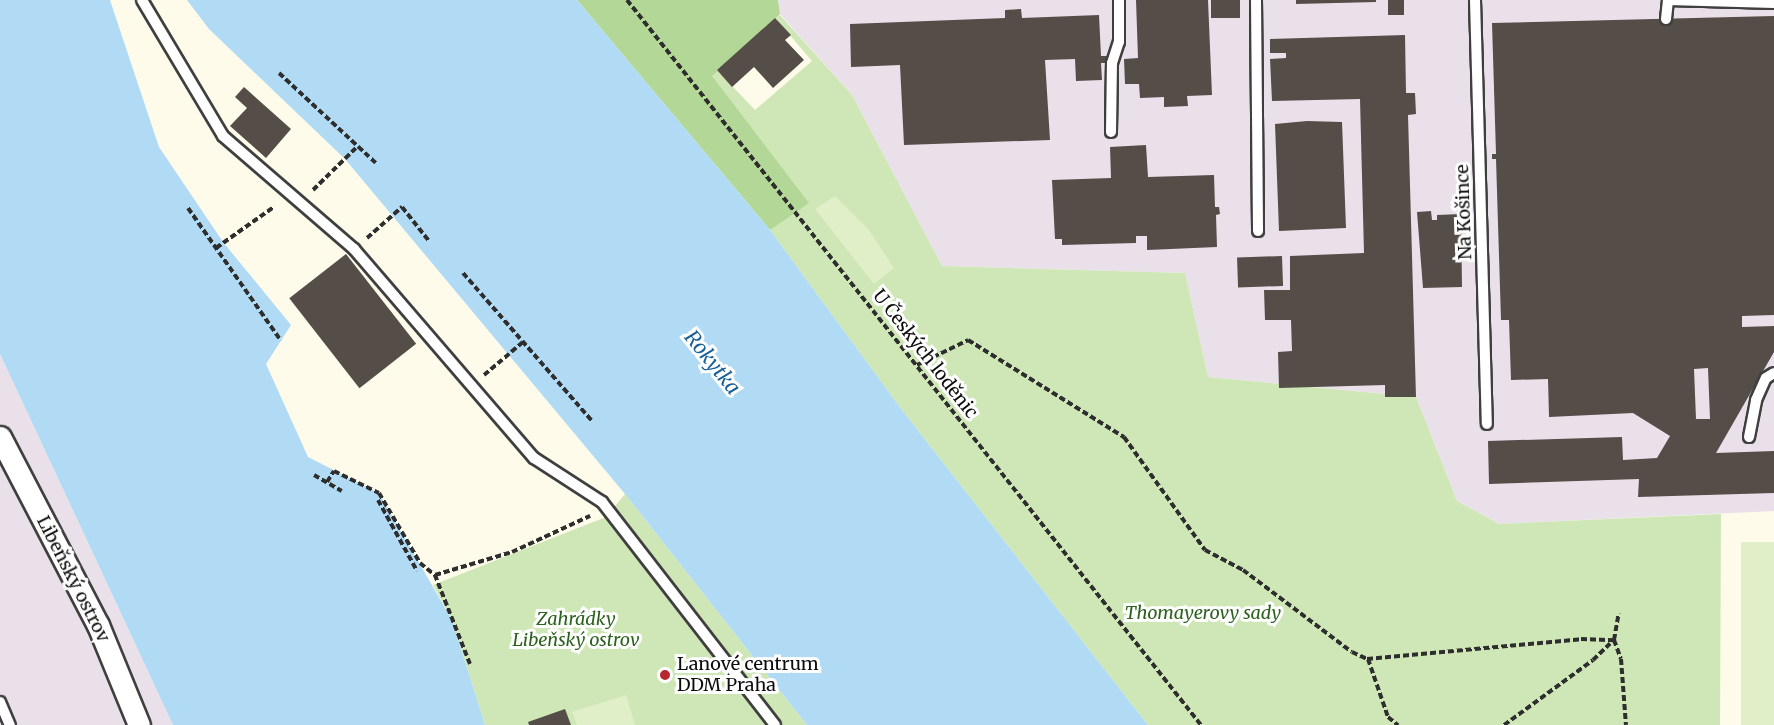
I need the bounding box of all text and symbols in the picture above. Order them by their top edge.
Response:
street label: Na Košince [1452,164,1476,260]
street label: U Českých loděnic [868,285,982,423]
water label: Rokytka [680,325,746,399]
street label: Libeňský ostrov [32,512,114,646]
park label: Thomayerovy sady [1125,602,1281,624]
park label: Zahrádky Libeňský ostrov [513,609,639,652]
place label: Lanové centrum DDM Praha [677,654,819,696]
marker: Lanové centrum DDM Praha [658,668,672,682]

